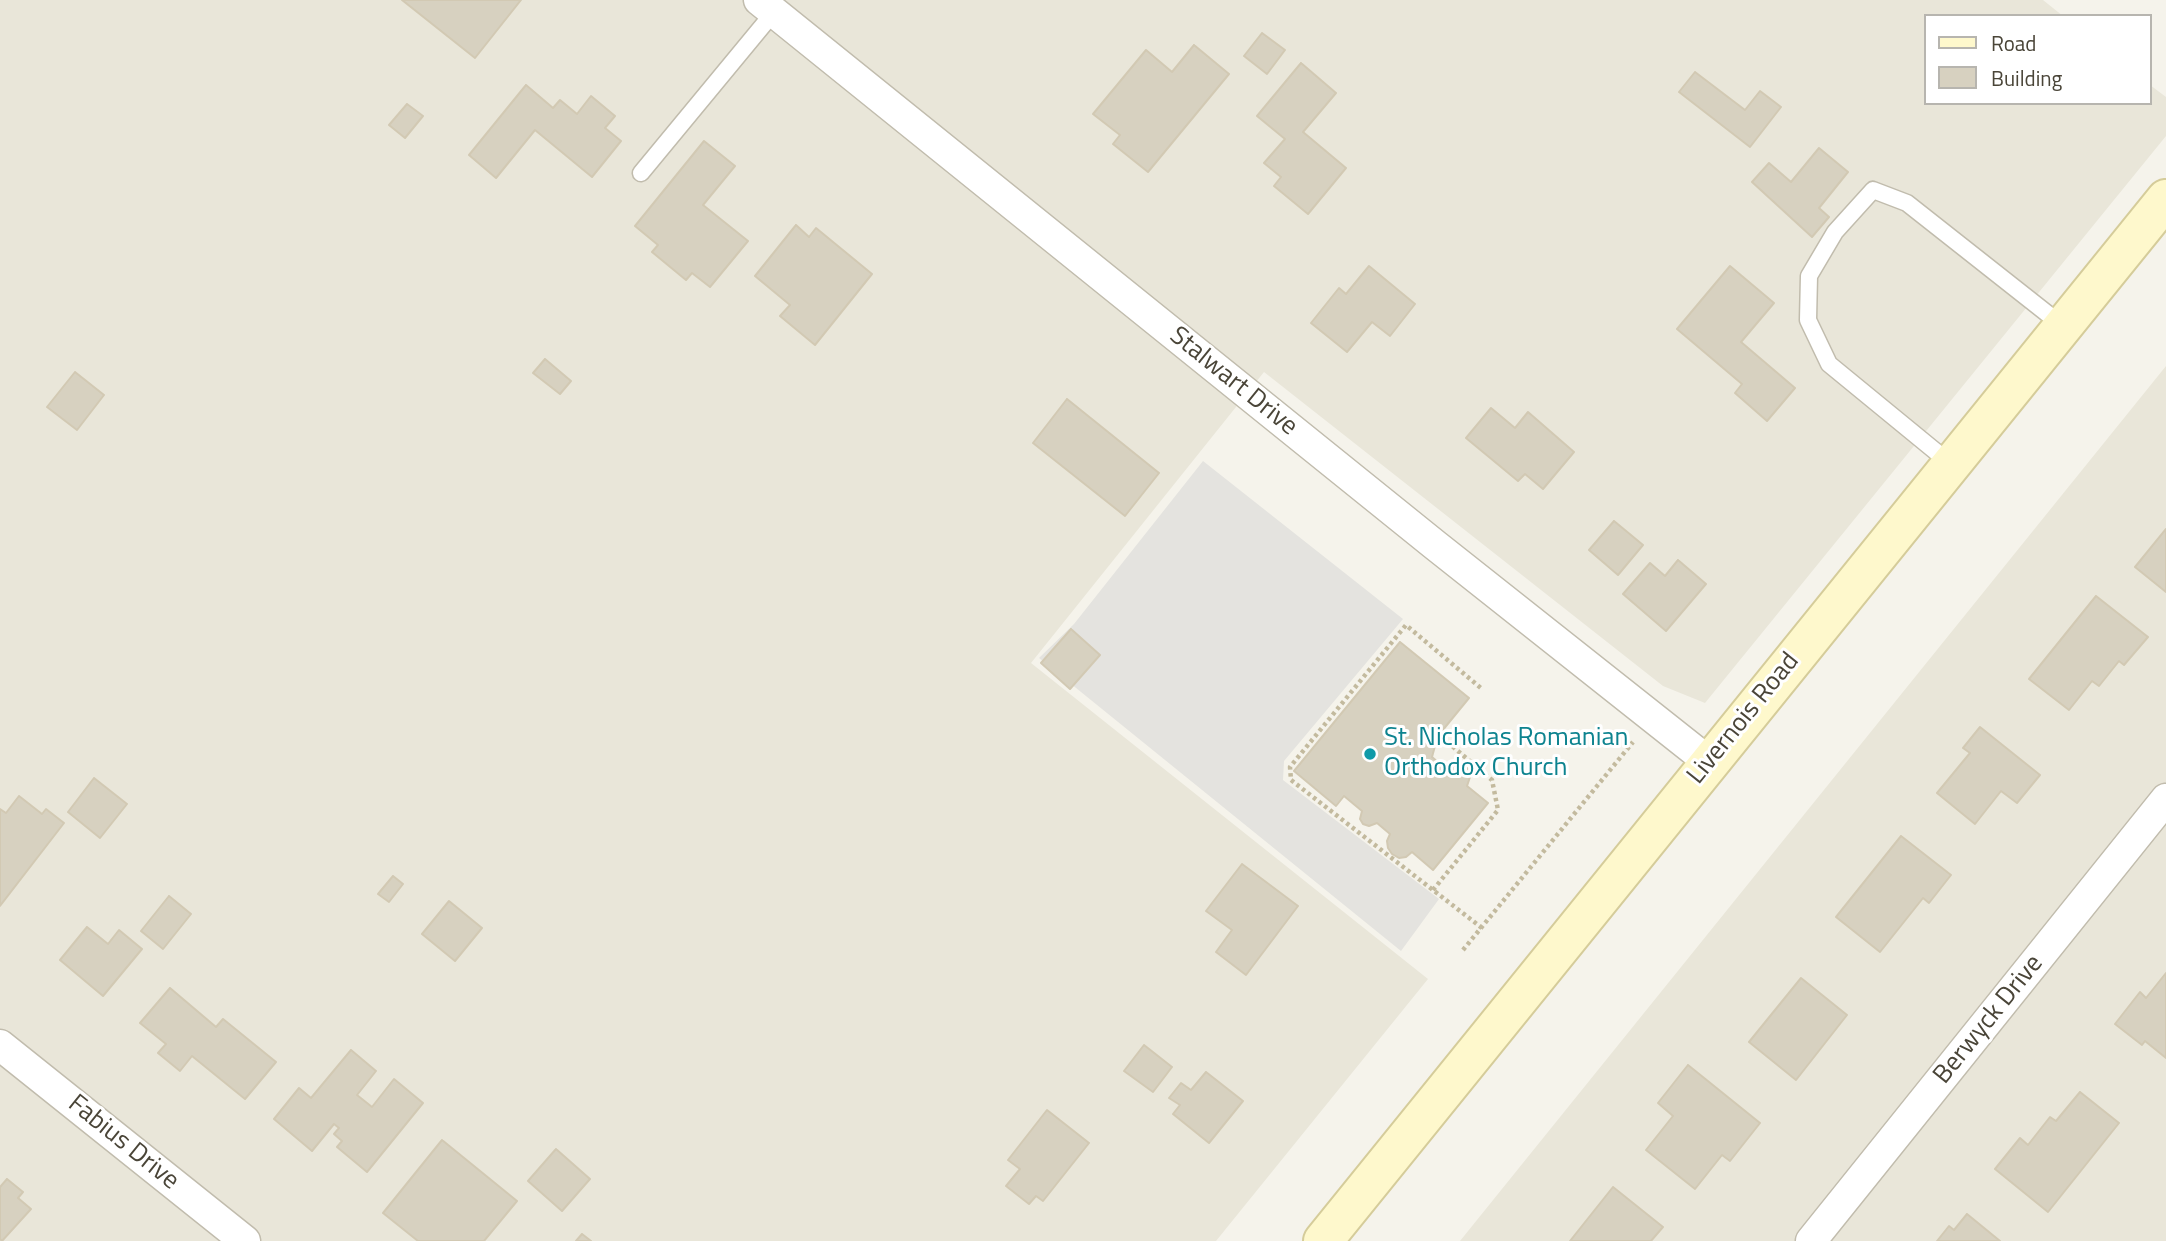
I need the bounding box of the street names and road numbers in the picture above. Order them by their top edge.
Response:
street label: Stalwart Drive [1163,321,1303,443]
street label: Livernois Road [1682,647,1806,791]
street label: Berwyck Drive [1928,949,2050,1091]
street label: Fabius Drive [61,1089,185,1197]

